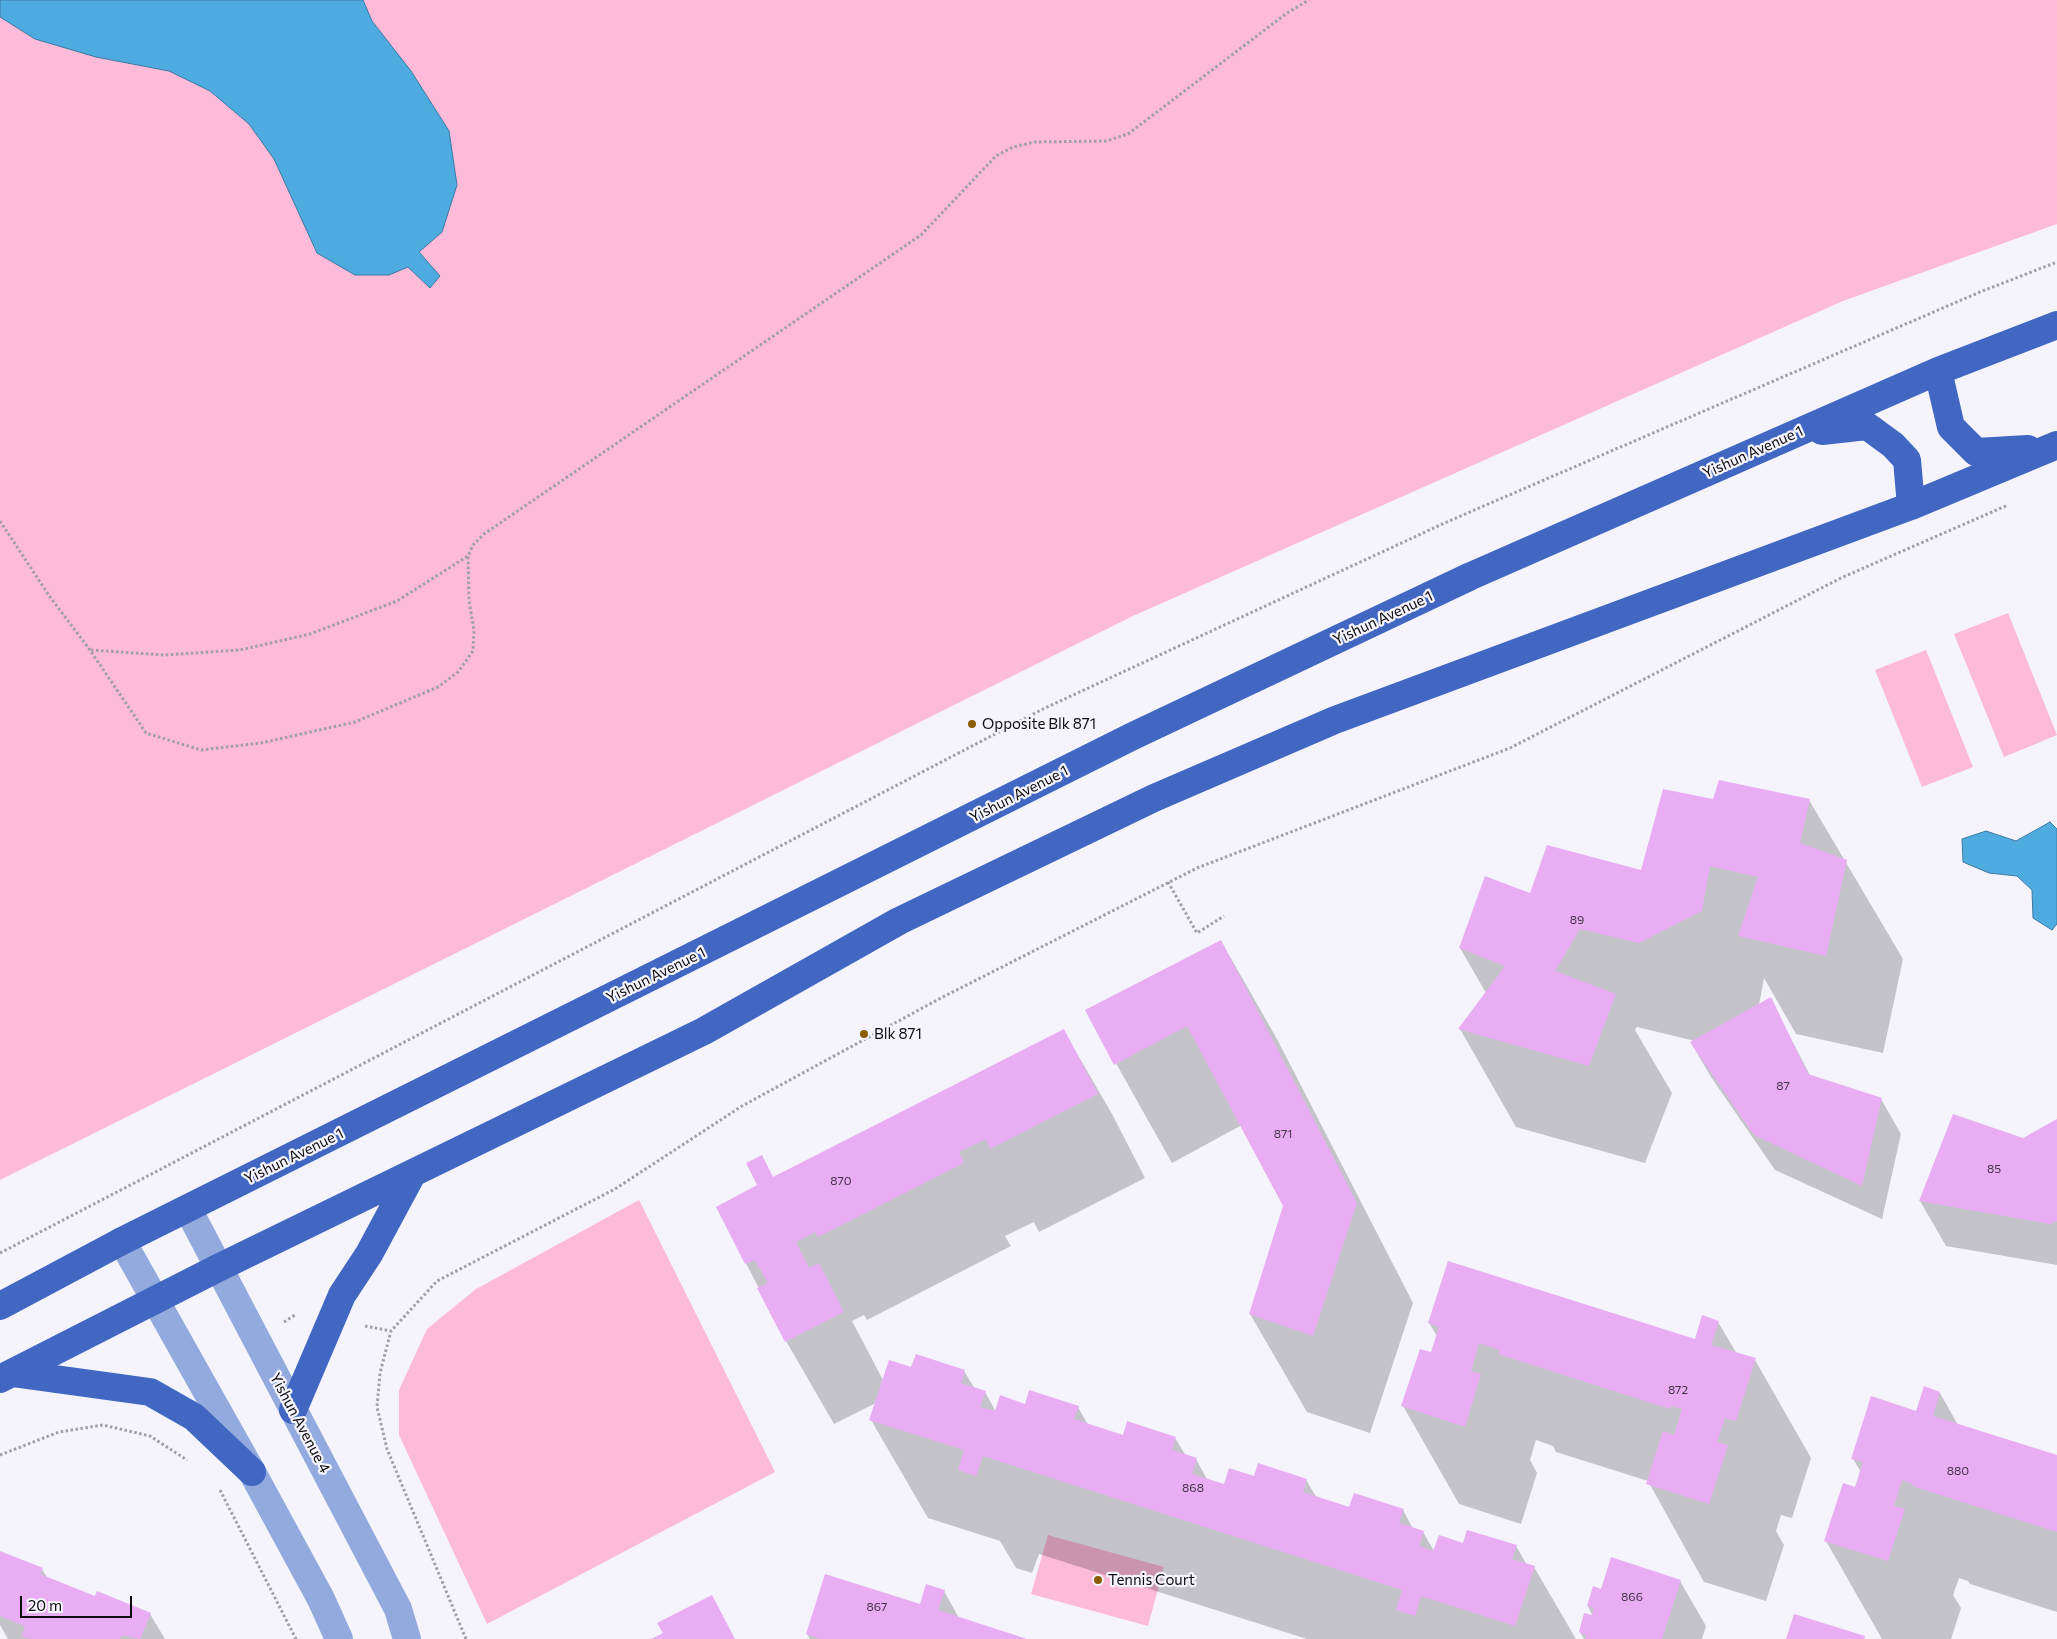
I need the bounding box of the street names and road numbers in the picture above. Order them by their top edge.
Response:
street label: Yishun Avenue 1 [1700,422,1806,482]
street label: Yishun Avenue 1 [1330,587,1436,649]
street label: Yishun Avenue 1 [967,761,1071,827]
street label: Yishun Avenue 1 [603,943,709,1007]
street label: Yishun Avenue 1 [241,1124,347,1188]
street label: Yishun Avenue 4 [266,1370,334,1476]

